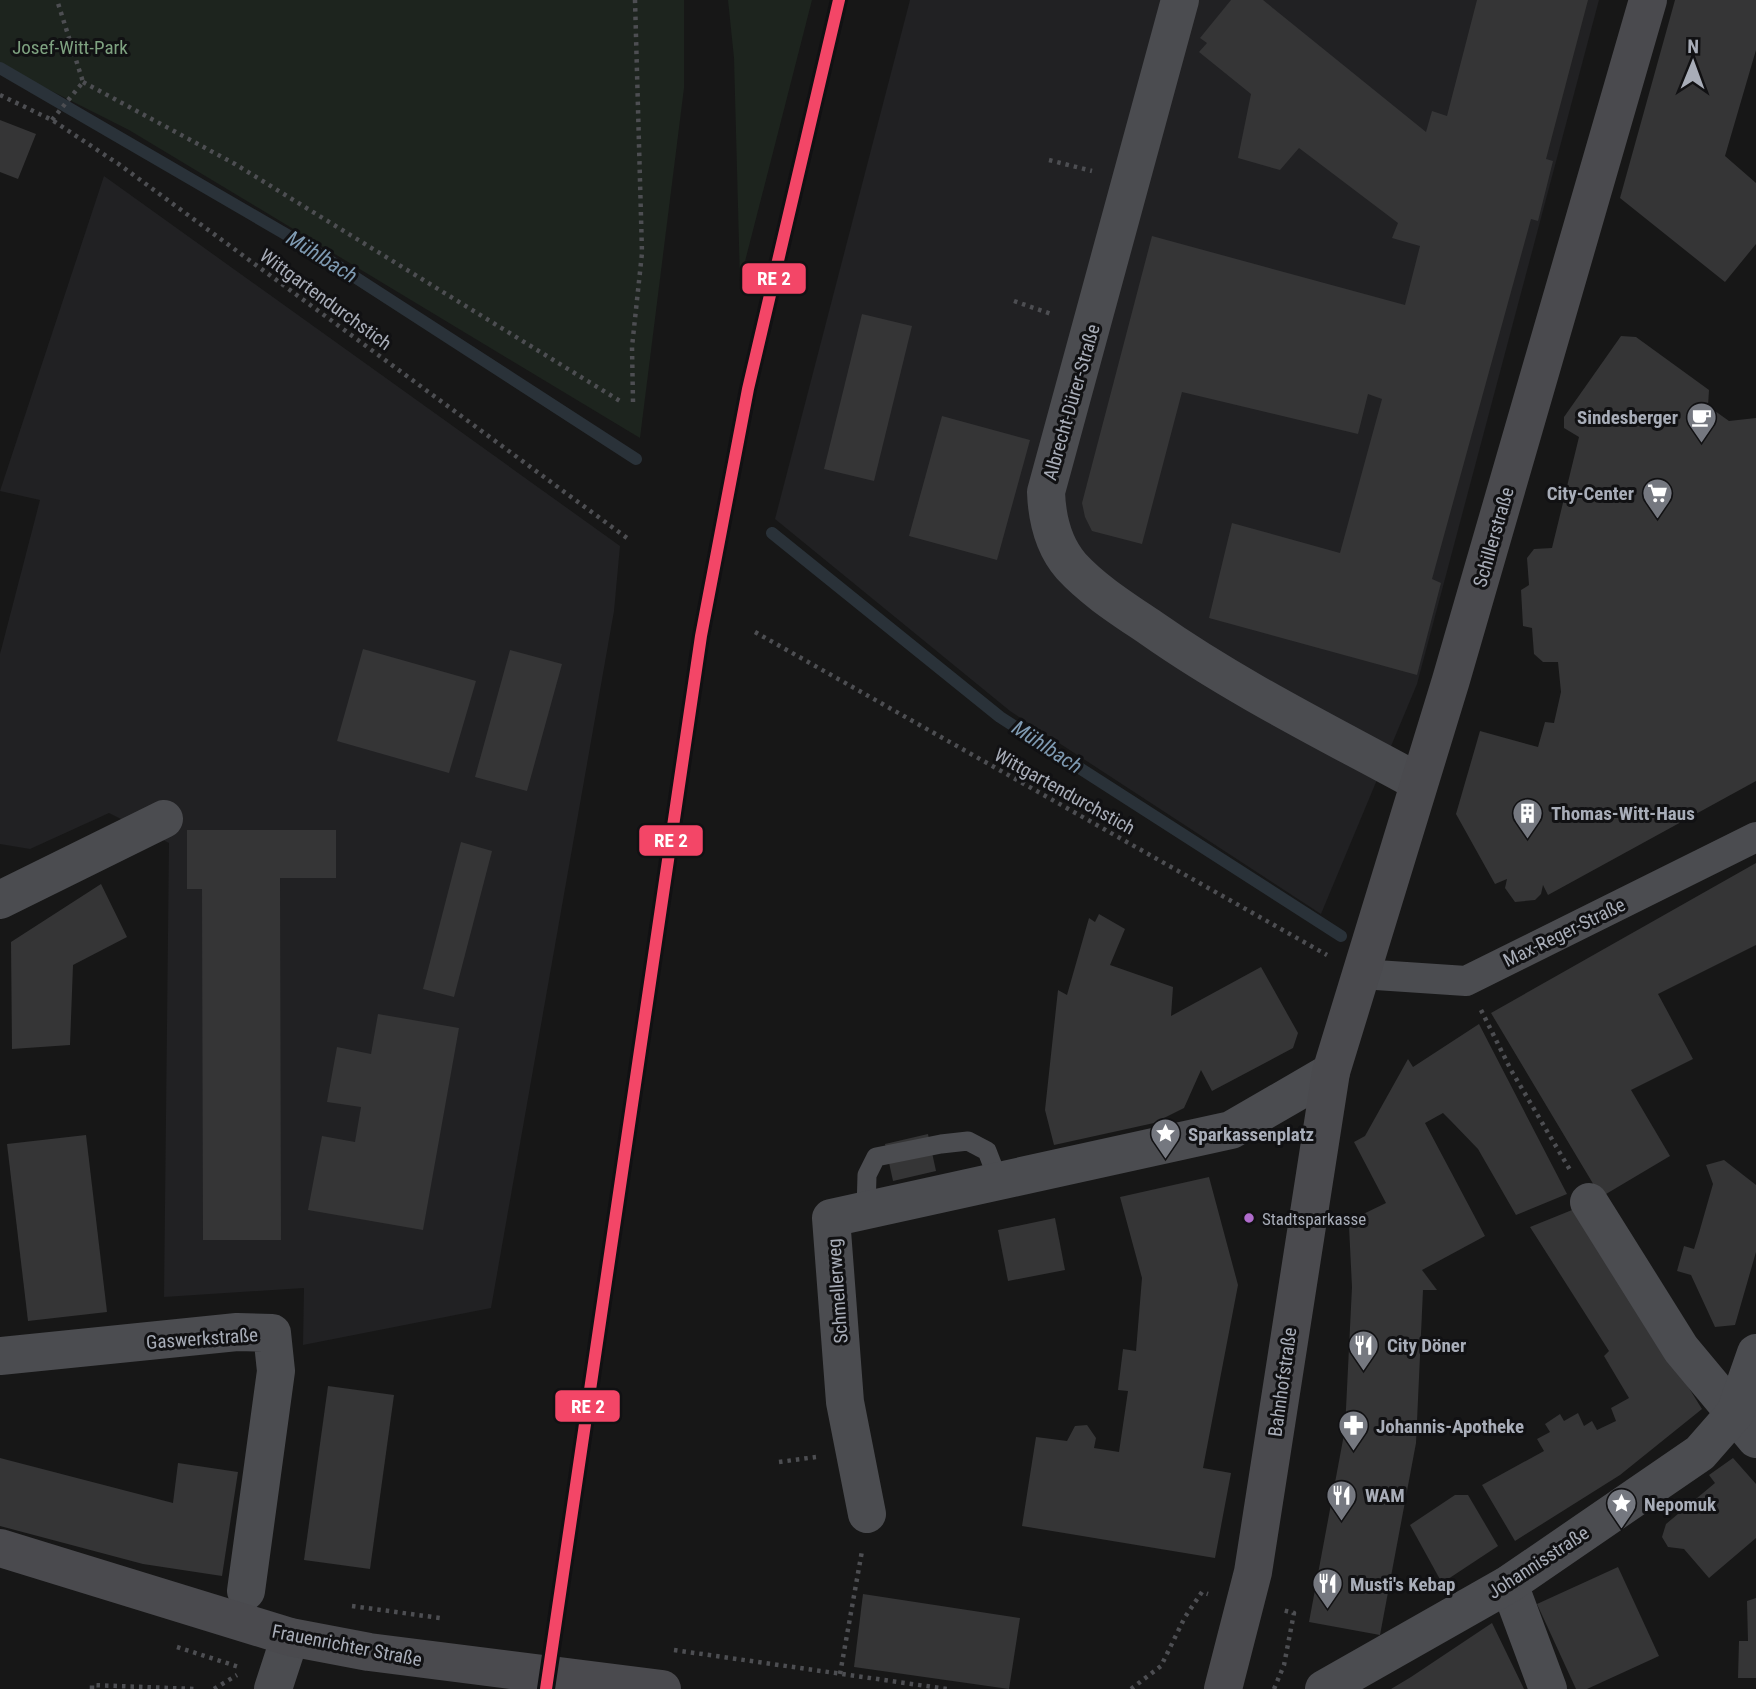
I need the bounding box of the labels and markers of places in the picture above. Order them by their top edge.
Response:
cafe icon: Sindesberger [1684,400,1718,444]
place label: Sindesberger [1577,406,1678,429]
supermarket icon: City-Center [1640,476,1674,520]
place label: City-Center [1547,482,1634,505]
building icon: Thomas-Witt-Haus [1511,796,1545,840]
place label: Thomas-Witt-Haus [1551,802,1695,825]
place icon: Sparkassenplatz [1148,1117,1182,1161]
place label: Sparkassenplatz [1188,1123,1314,1146]
place label: Stadtsparkasse [1262,1209,1366,1229]
marker: Stadtsparkasse [1242,1211,1256,1225]
restaurant icon: City Döner [1347,1328,1381,1372]
place label: City Döner [1387,1334,1466,1357]
pharmacy icon: Johannis-Apotheke [1336,1409,1370,1453]
place label: Johannis-Apotheke [1376,1415,1524,1438]
restaurant icon: WAM [1325,1478,1359,1522]
place label: WAM [1365,1484,1405,1507]
place icon: Nepomuk [1604,1487,1638,1531]
place label: Nepomuk [1644,1493,1717,1516]
restaurant icon: Musti's Kebap [1310,1567,1344,1611]
place label: Musti's Kebap [1350,1573,1455,1596]

